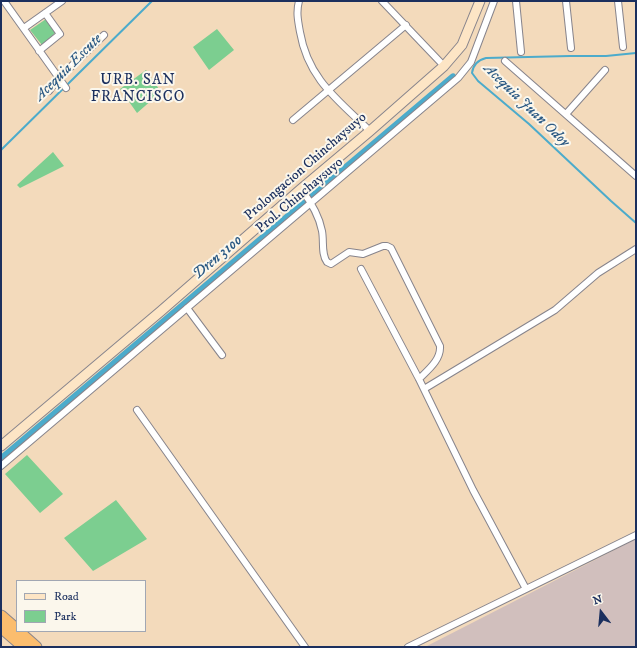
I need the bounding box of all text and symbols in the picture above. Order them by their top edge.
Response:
water label: Acequia Escute [32,31,106,105]
water label: Acequia Juan Odoy [479,60,573,152]
district label: URB. SAN FRANCISCO [91,72,185,107]
street label: Prolongacion Chinchaysuyo [242,109,370,225]
street label: Prol. Chinchaysuyo [253,155,347,237]
water label: Dren 3100 [190,232,246,284]
legend [16,580,146,632]
text: Road [54,589,79,604]
north arrow [581,592,621,632]
text: N [591,592,604,608]
text: Park [54,609,76,624]

